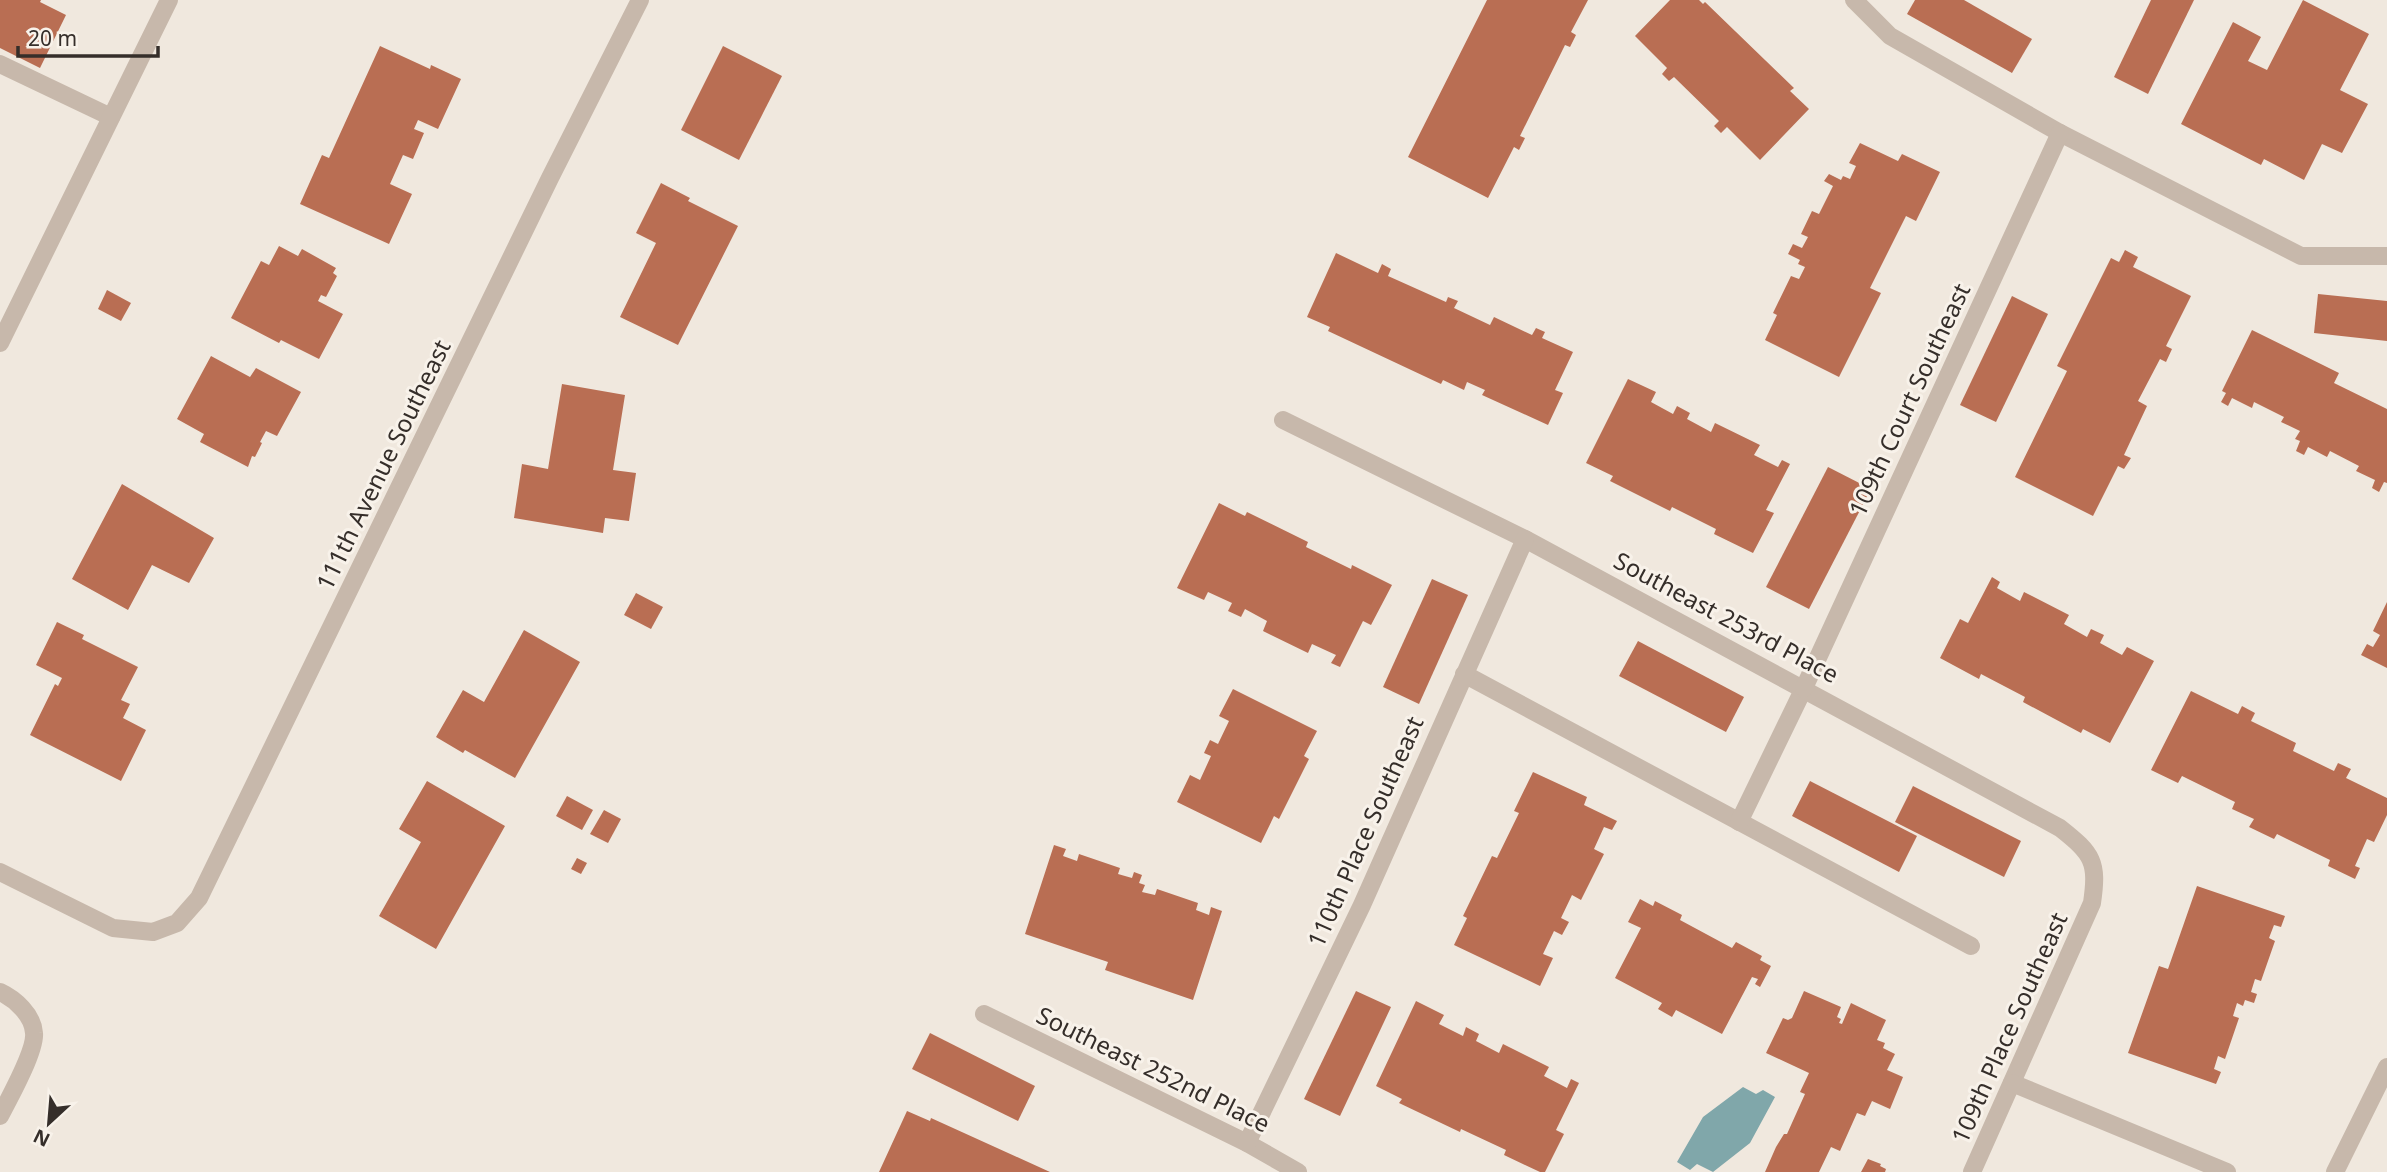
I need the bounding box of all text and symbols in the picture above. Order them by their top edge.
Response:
scale bar [18,14,158,58]
text: 20 m [28,24,77,52]
street label: 109th Court Southeast [1840,277,1977,521]
street label: 111th Avenue Southeast [308,333,458,595]
street label: Southeast 253rd Place [1608,543,1845,690]
street label: 110th Place Southeast [1299,710,1431,952]
street label: 109th Place Southeast [1943,906,2075,1148]
street label: Southeast 252nd Place [1032,998,1276,1140]
north arrow [14,1088,84,1158]
text: N [29,1123,54,1153]

